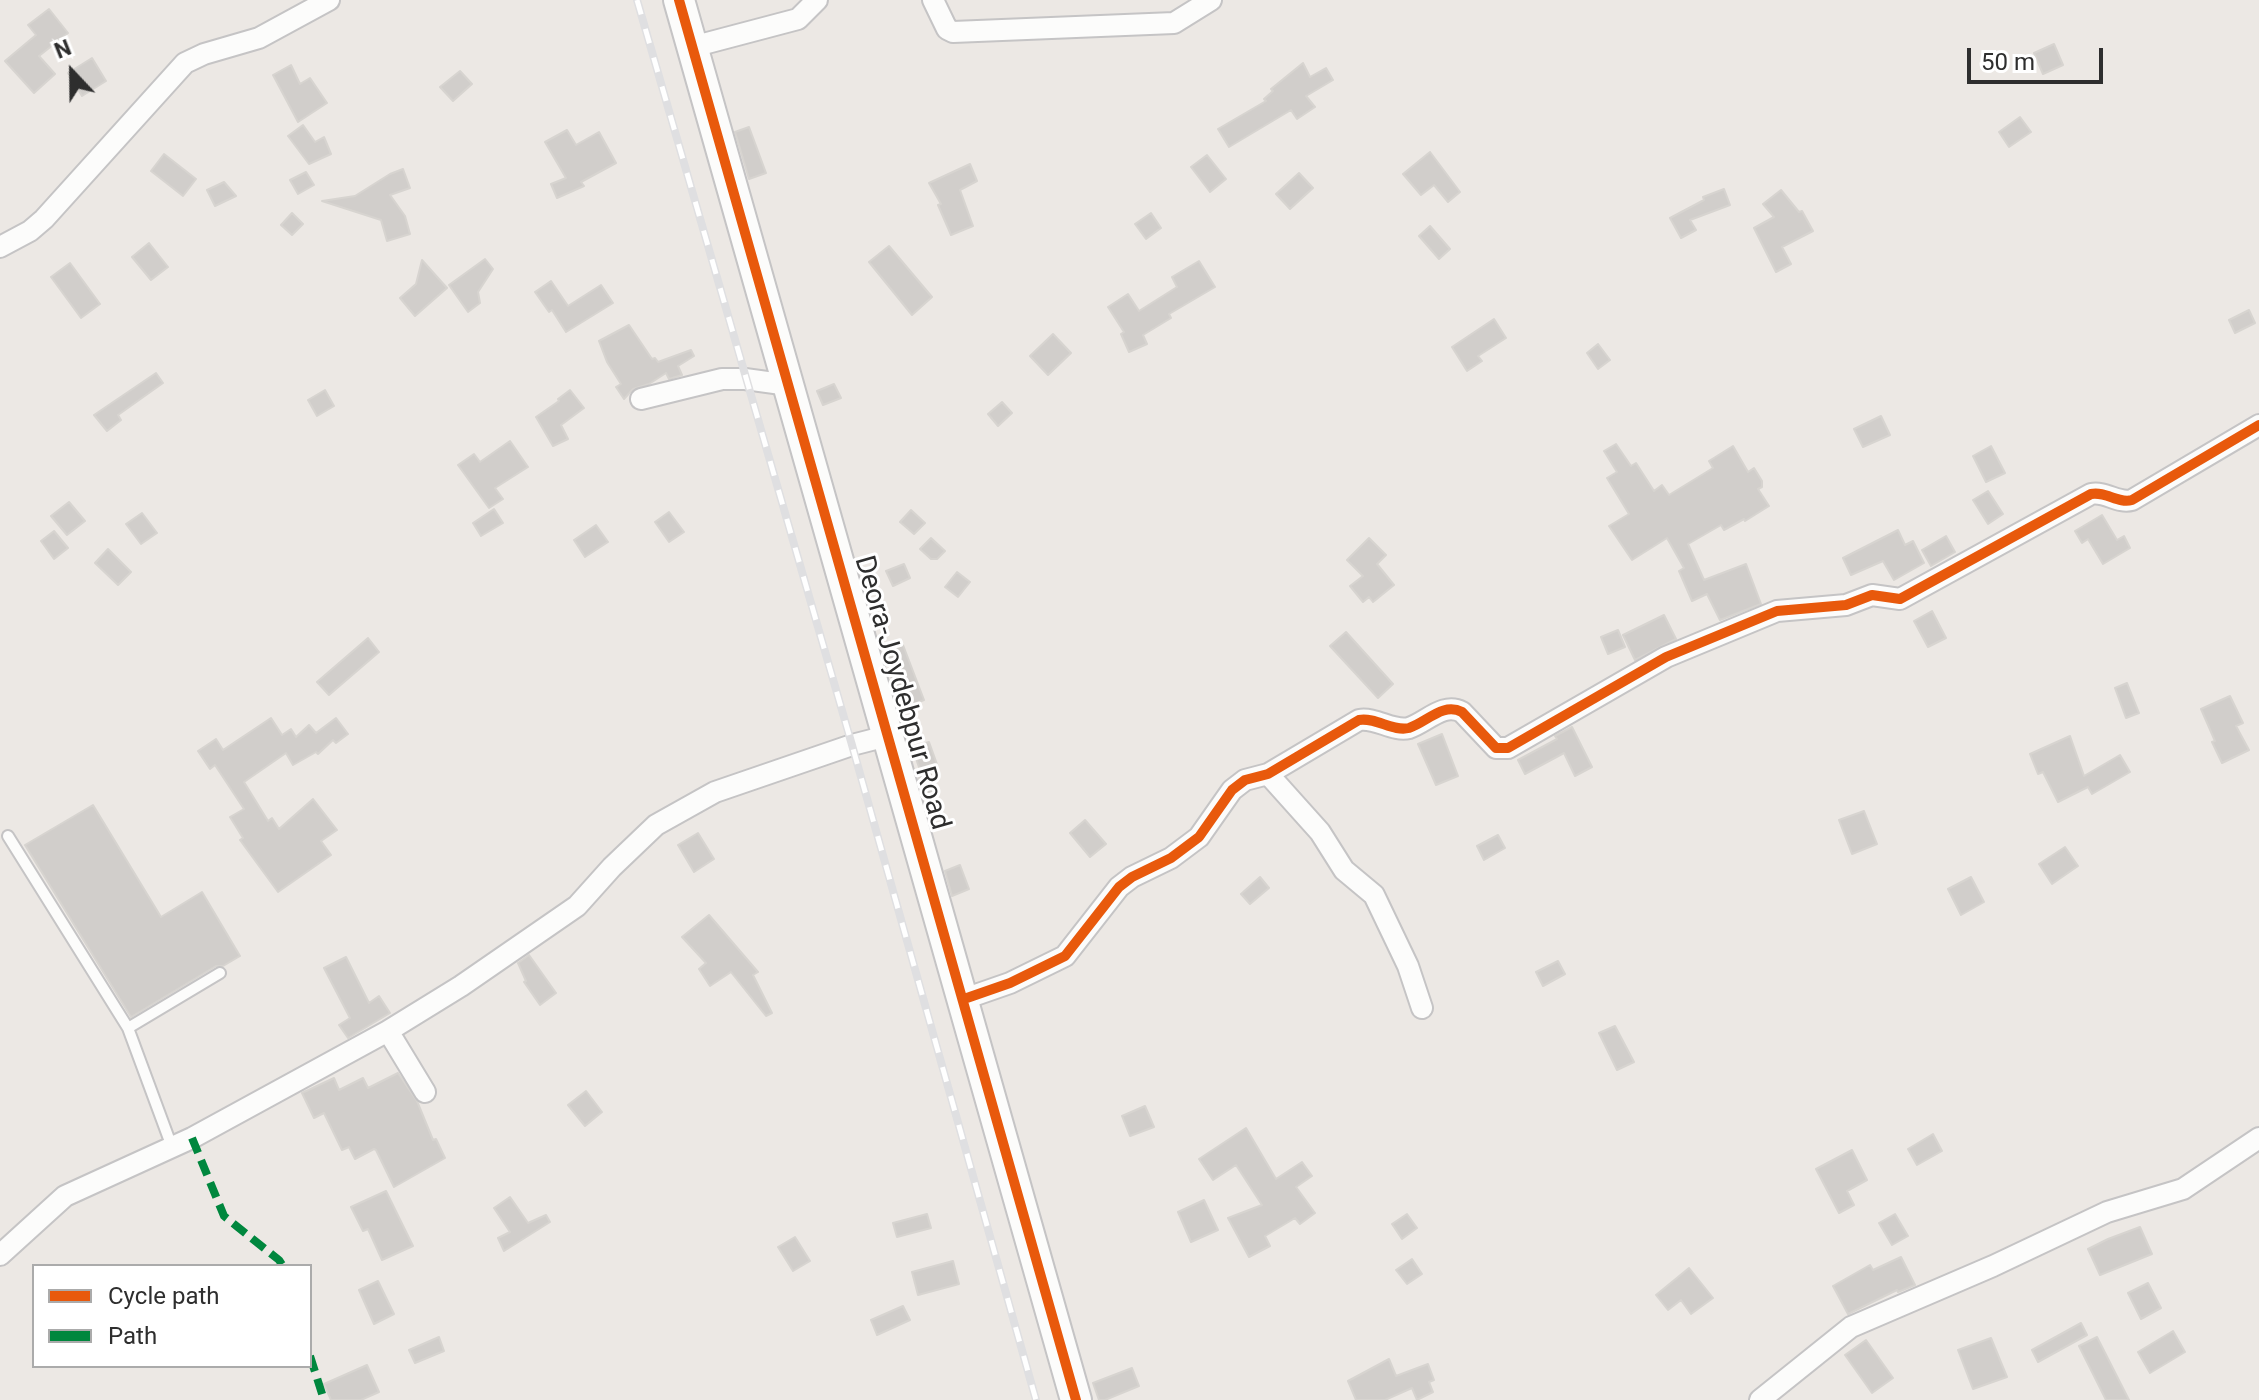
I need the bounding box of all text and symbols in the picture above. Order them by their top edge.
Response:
north arrow [32,32,112,112]
scale bar [1971,32,2107,82]
text: N [51,35,75,64]
text: 50 m [1981,48,2035,76]
street label: Deora-Joydebpur Road [846,552,956,834]
legend [32,1264,312,1368]
text: Cycle path [108,1282,220,1310]
text: Path [108,1322,157,1350]

